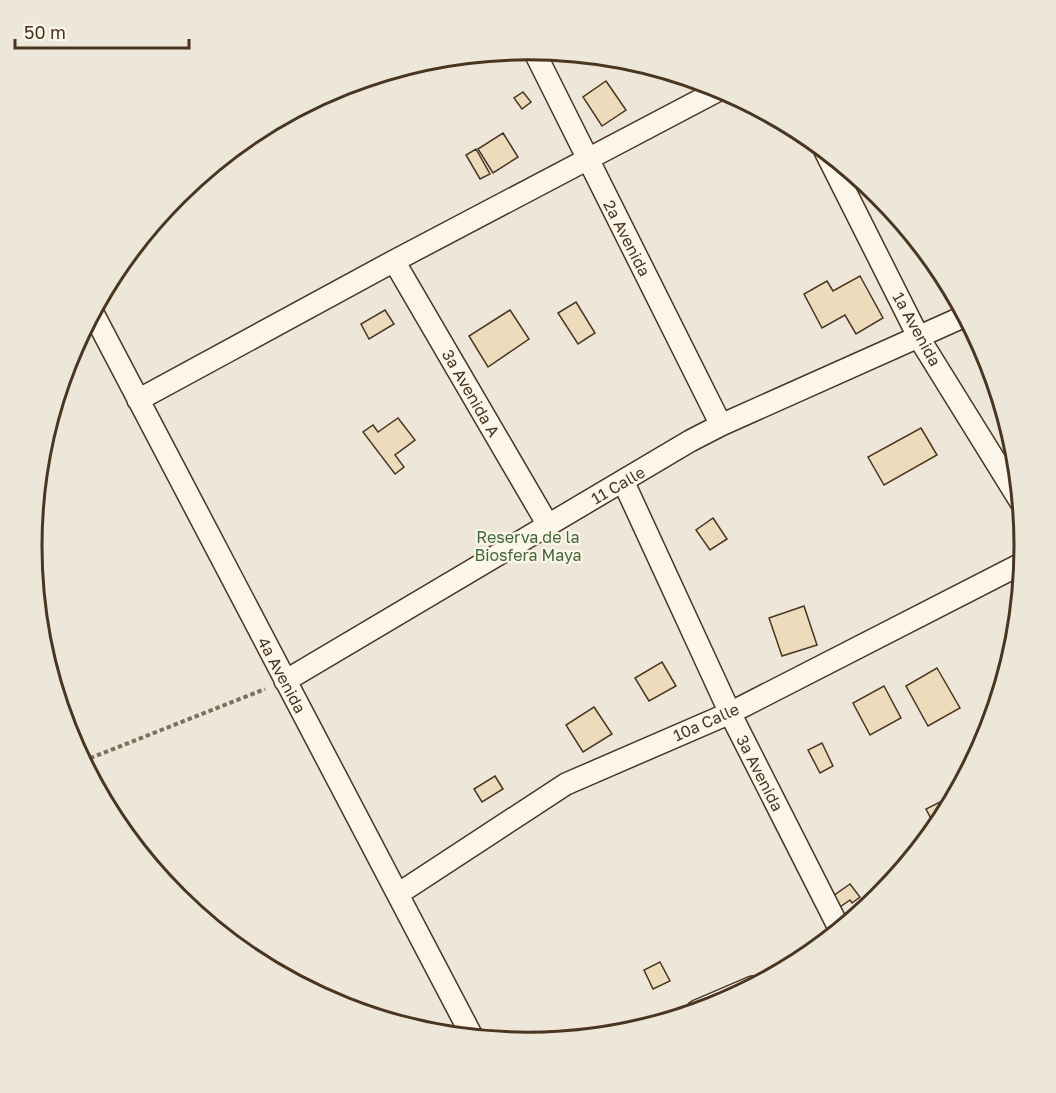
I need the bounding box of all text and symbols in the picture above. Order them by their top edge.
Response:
scale bar [15,12,189,50]
text: 50 m [24,21,66,43]
street label: 2a Avenida [599,196,655,280]
street label: 1a Avenida [888,289,946,369]
street label: 3a Avenida A [438,346,504,441]
street label: 11 Calle [588,462,648,508]
park label: Reserva de la Biosfera Maya [474,527,582,565]
street label: 4a Avenida [254,633,310,717]
street label: 10a Calle [670,699,742,745]
street label: 3a Avenida [732,731,788,815]

